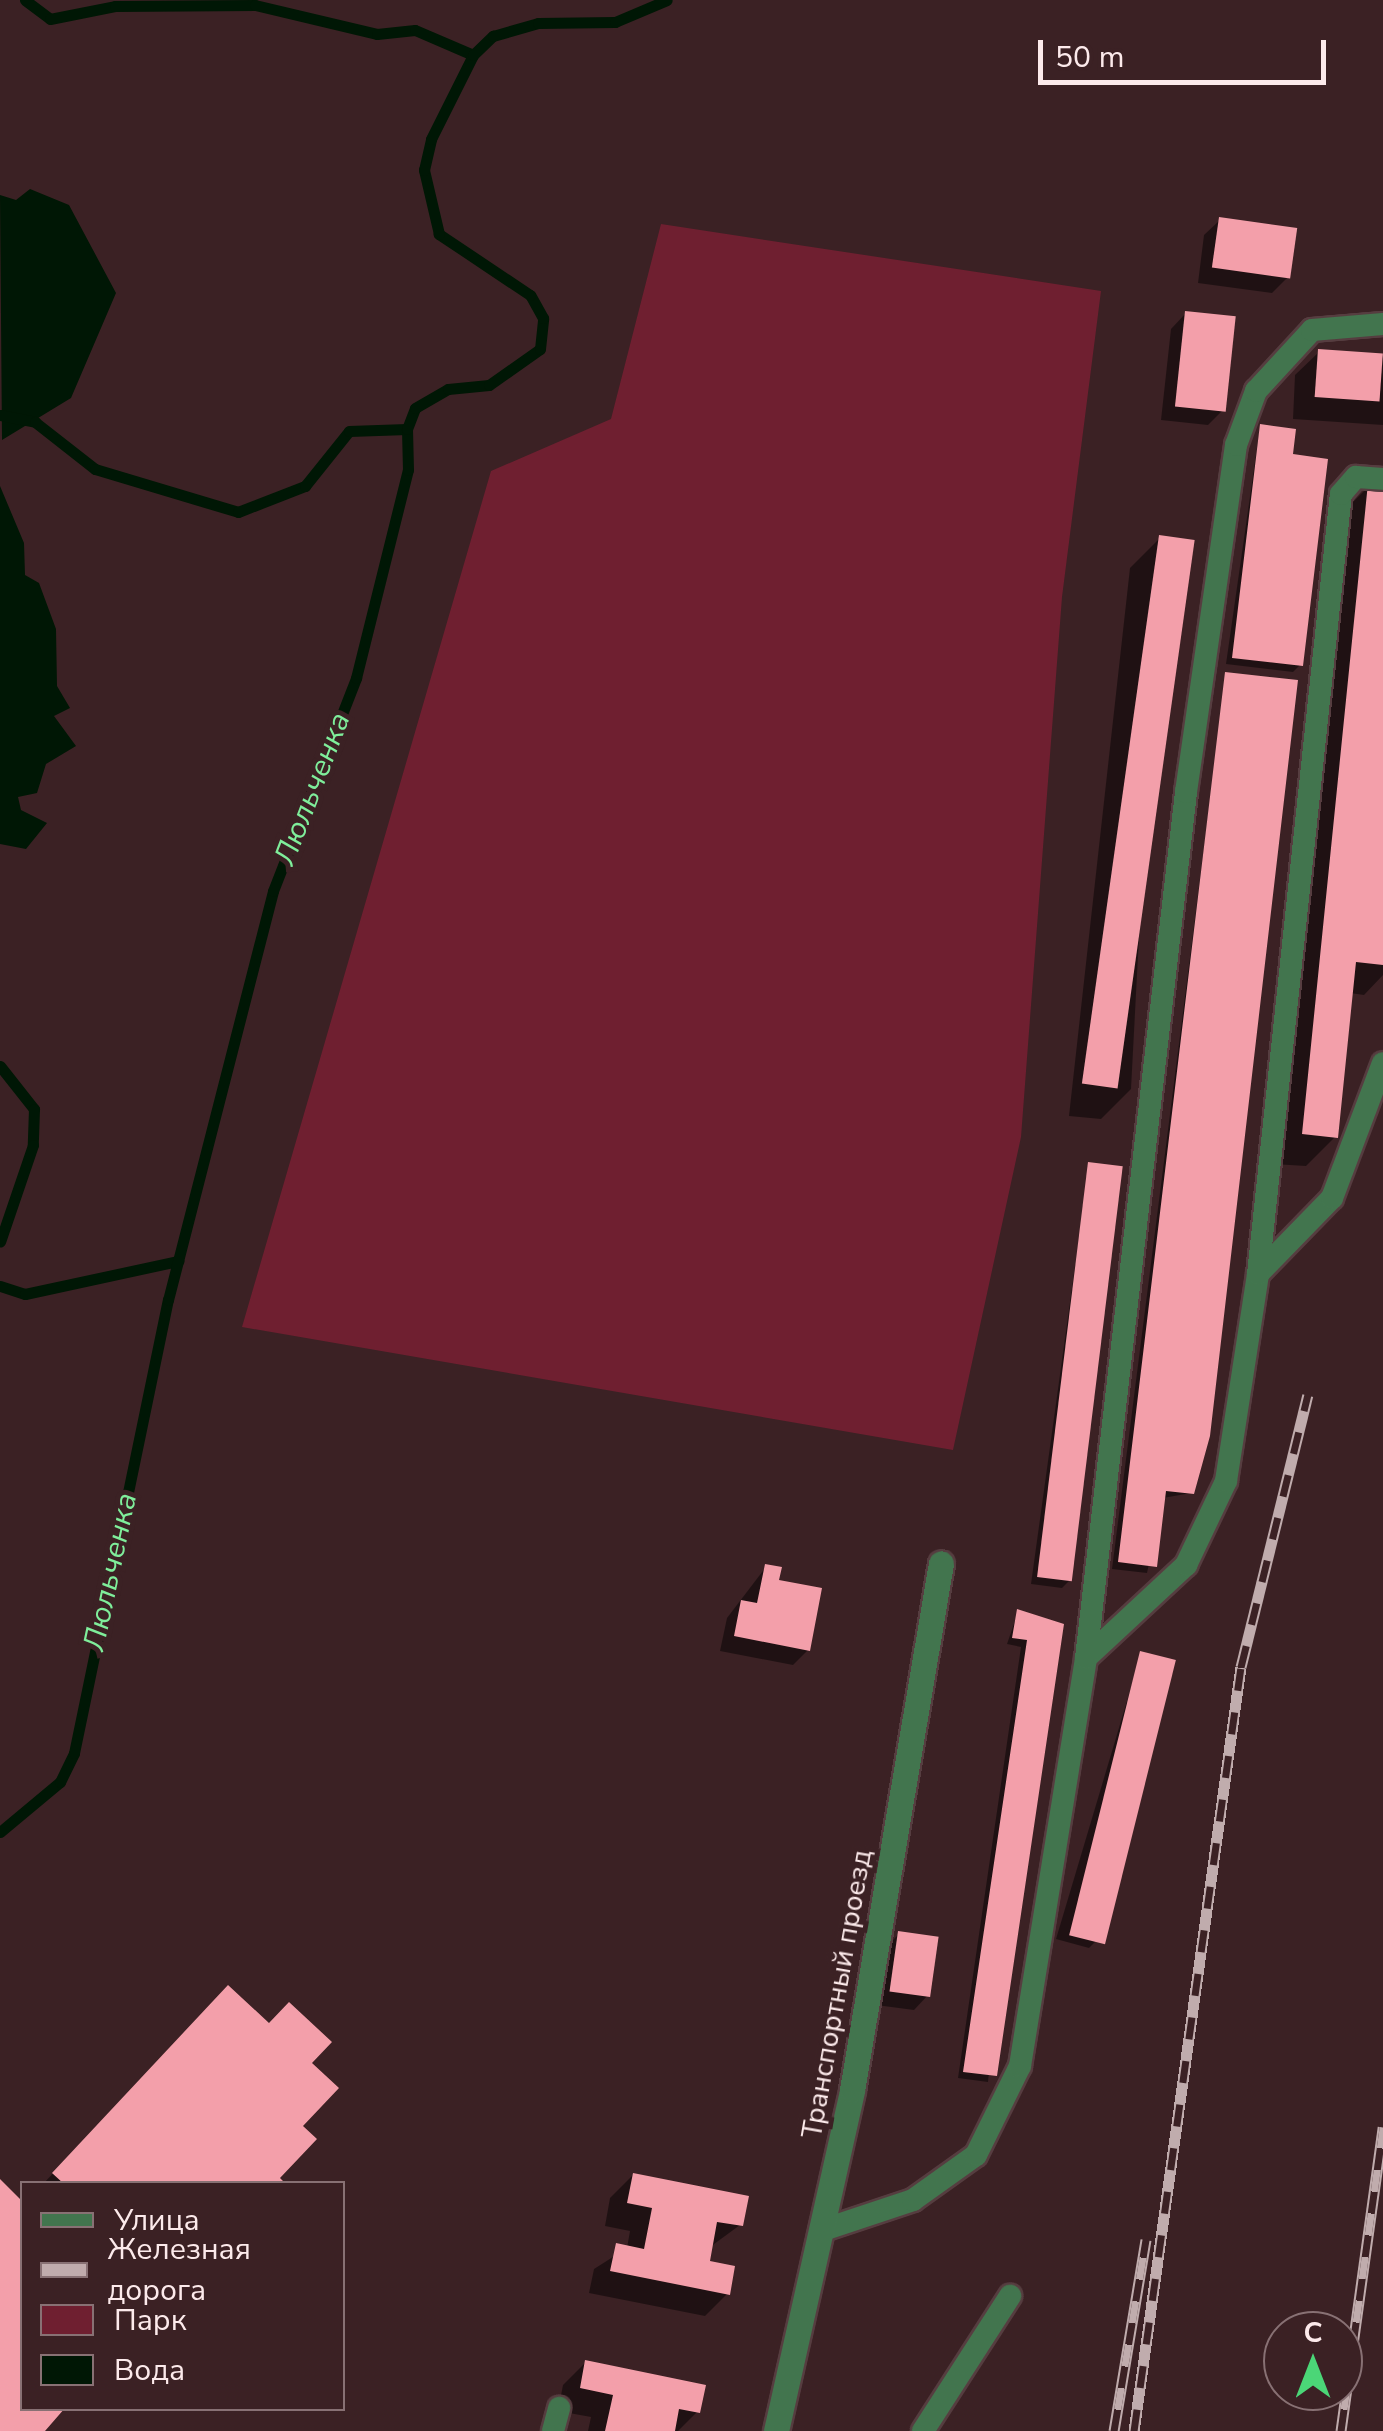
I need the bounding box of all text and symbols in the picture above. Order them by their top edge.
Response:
scale bar [1043,20,1330,82]
text: 50 m [1055,37,1124,78]
water label: Люльченка [267,708,359,870]
water label: Люльченка [77,1490,145,1654]
street label: Транспортный проезд [795,1847,879,2141]
legend [20,2181,345,2411]
text: Улица [114,2200,200,2241]
text: Железная дорога [108,2229,251,2311]
text: Парк [114,2300,186,2341]
north arrow [1263,2311,1363,2411]
text: С [1303,2314,1323,2352]
text: Вода [114,2350,185,2391]

